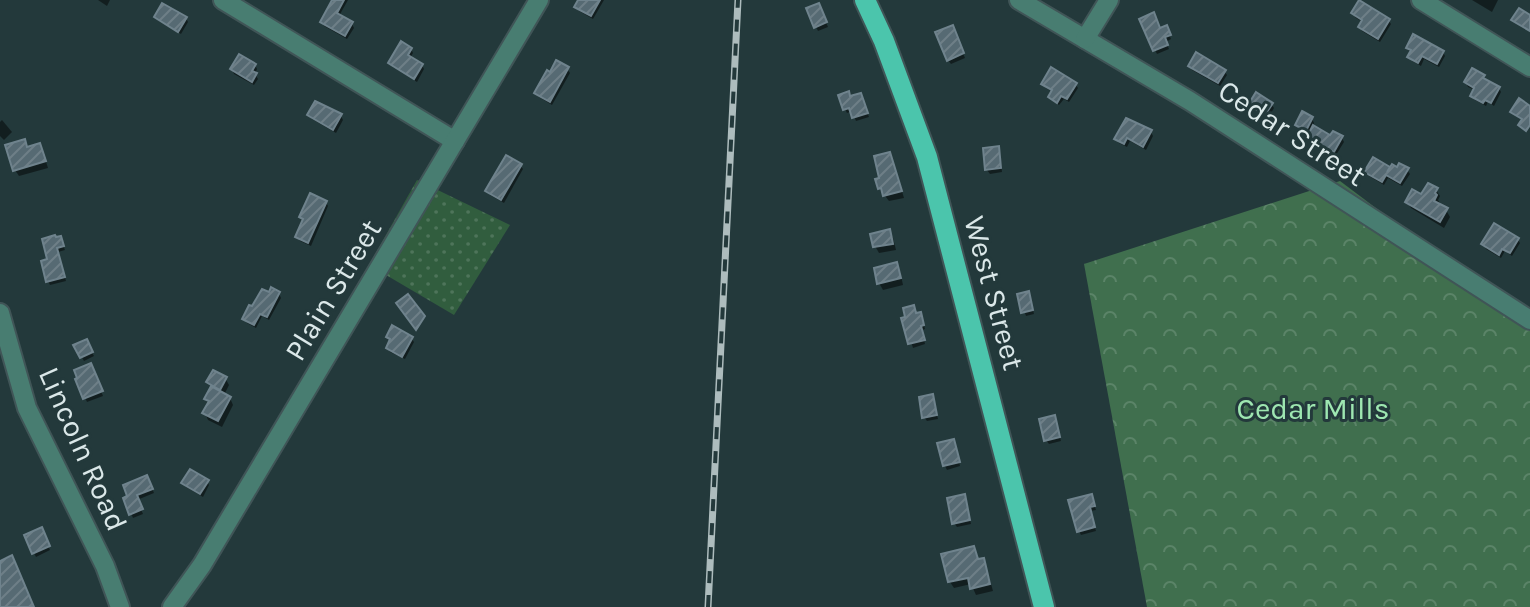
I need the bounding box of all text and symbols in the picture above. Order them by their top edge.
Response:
street label: Cedar Street [1212,72,1372,194]
street label: West Street [956,212,1032,374]
street label: Plain Street [277,213,389,367]
street label: Lincoln Road [31,361,135,537]
park label: Cedar Mills [1237,391,1389,427]

